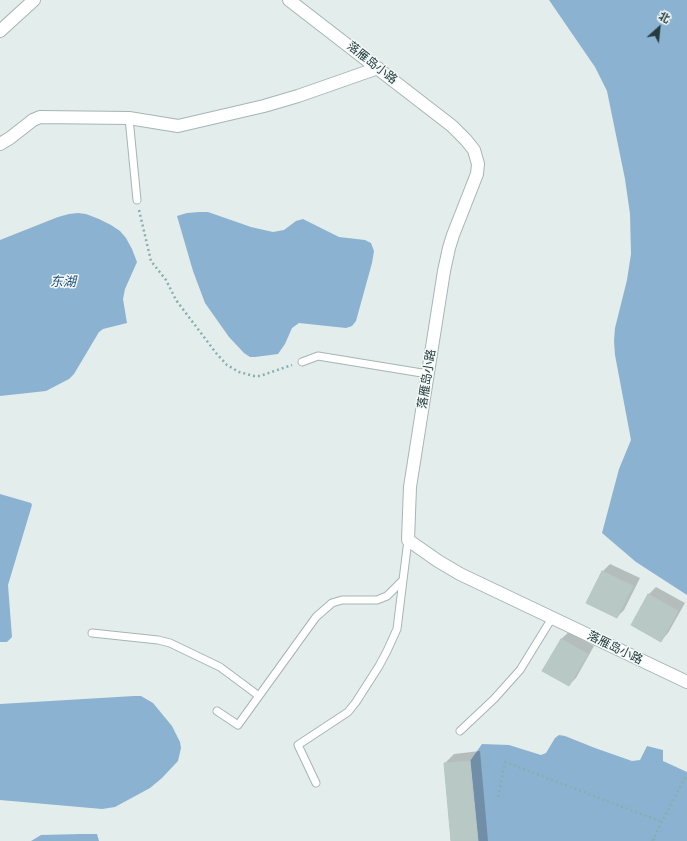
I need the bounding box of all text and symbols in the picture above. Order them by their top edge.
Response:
north arrow [639,8,679,48]
text: 北 [656,9,673,26]
street label: 落雁岛小路 [344,39,400,87]
water label: 东湖 [50,274,76,290]
street label: 落雁岛小路 [415,348,439,410]
street label: 落雁岛小路 [585,628,645,668]

